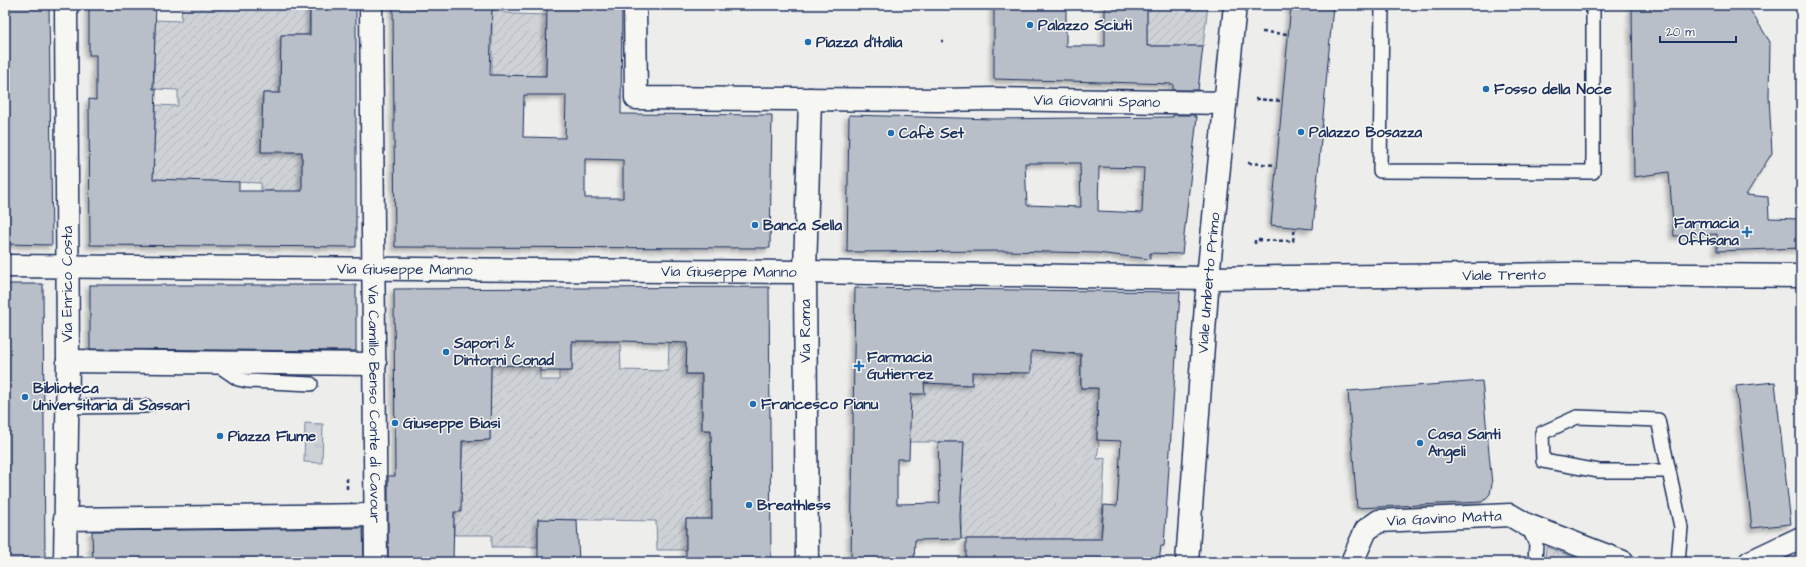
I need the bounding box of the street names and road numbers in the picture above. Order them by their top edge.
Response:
street label: Via Giovanni Spano [1033,90,1161,113]
street label: Viale Umberto Primo [1192,211,1225,354]
street label: Via Enrico Costa [57,225,78,342]
street label: Via Giuseppe Manno [337,258,473,281]
street label: Via Giuseppe Manno [661,261,797,283]
street label: Viale Trento [1462,264,1546,286]
street label: Via Camillo Benso Conte di Cavour [363,285,386,523]
street label: Via Roma [795,299,816,363]
street label: Via Gavino Matta [1386,505,1503,532]

